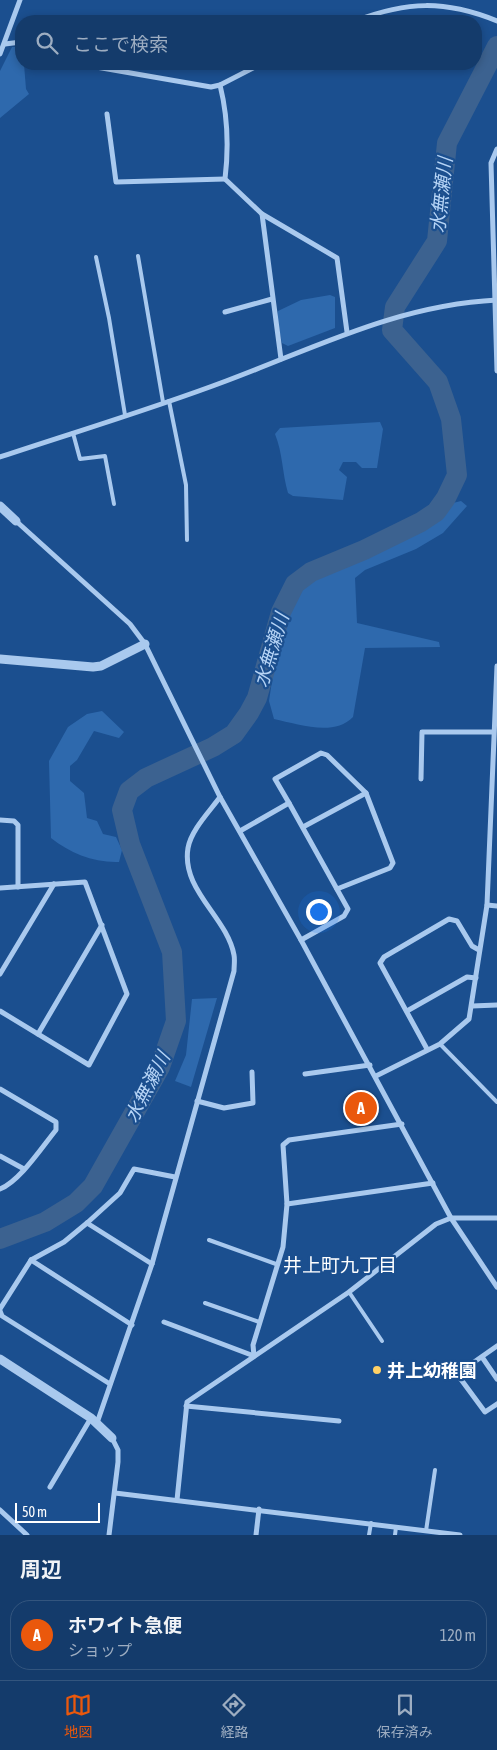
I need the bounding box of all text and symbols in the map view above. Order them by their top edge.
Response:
search box [15,15,482,70]
icon: search [33,29,61,57]
text: ここで検索 [73,33,168,55]
water label: 水無瀬川 [426,154,456,234]
water label: 水無瀬川 [249,609,293,690]
your location [306,899,332,925]
water label: 水無瀬川 [120,1046,175,1126]
pin: A [345,1089,377,1127]
district label: 井上町九丁目 [283,1254,397,1276]
place label: 井上幼稚園 [387,1360,477,1381]
marker: 井上幼稚園 [371,1364,383,1376]
scale bar [15,1500,100,1523]
text: 50 m [22,1504,47,1520]
text: 周辺 [20,1557,62,1581]
text: ホワイト急便 [68,1614,182,1636]
text: A [33,1626,41,1644]
text: 120 m [440,1626,476,1644]
text: ショップ [68,1641,132,1659]
tab: 地図 [64,1691,92,1741]
tab: 経路 [220,1691,248,1741]
tab: 保存済み [377,1691,433,1741]

